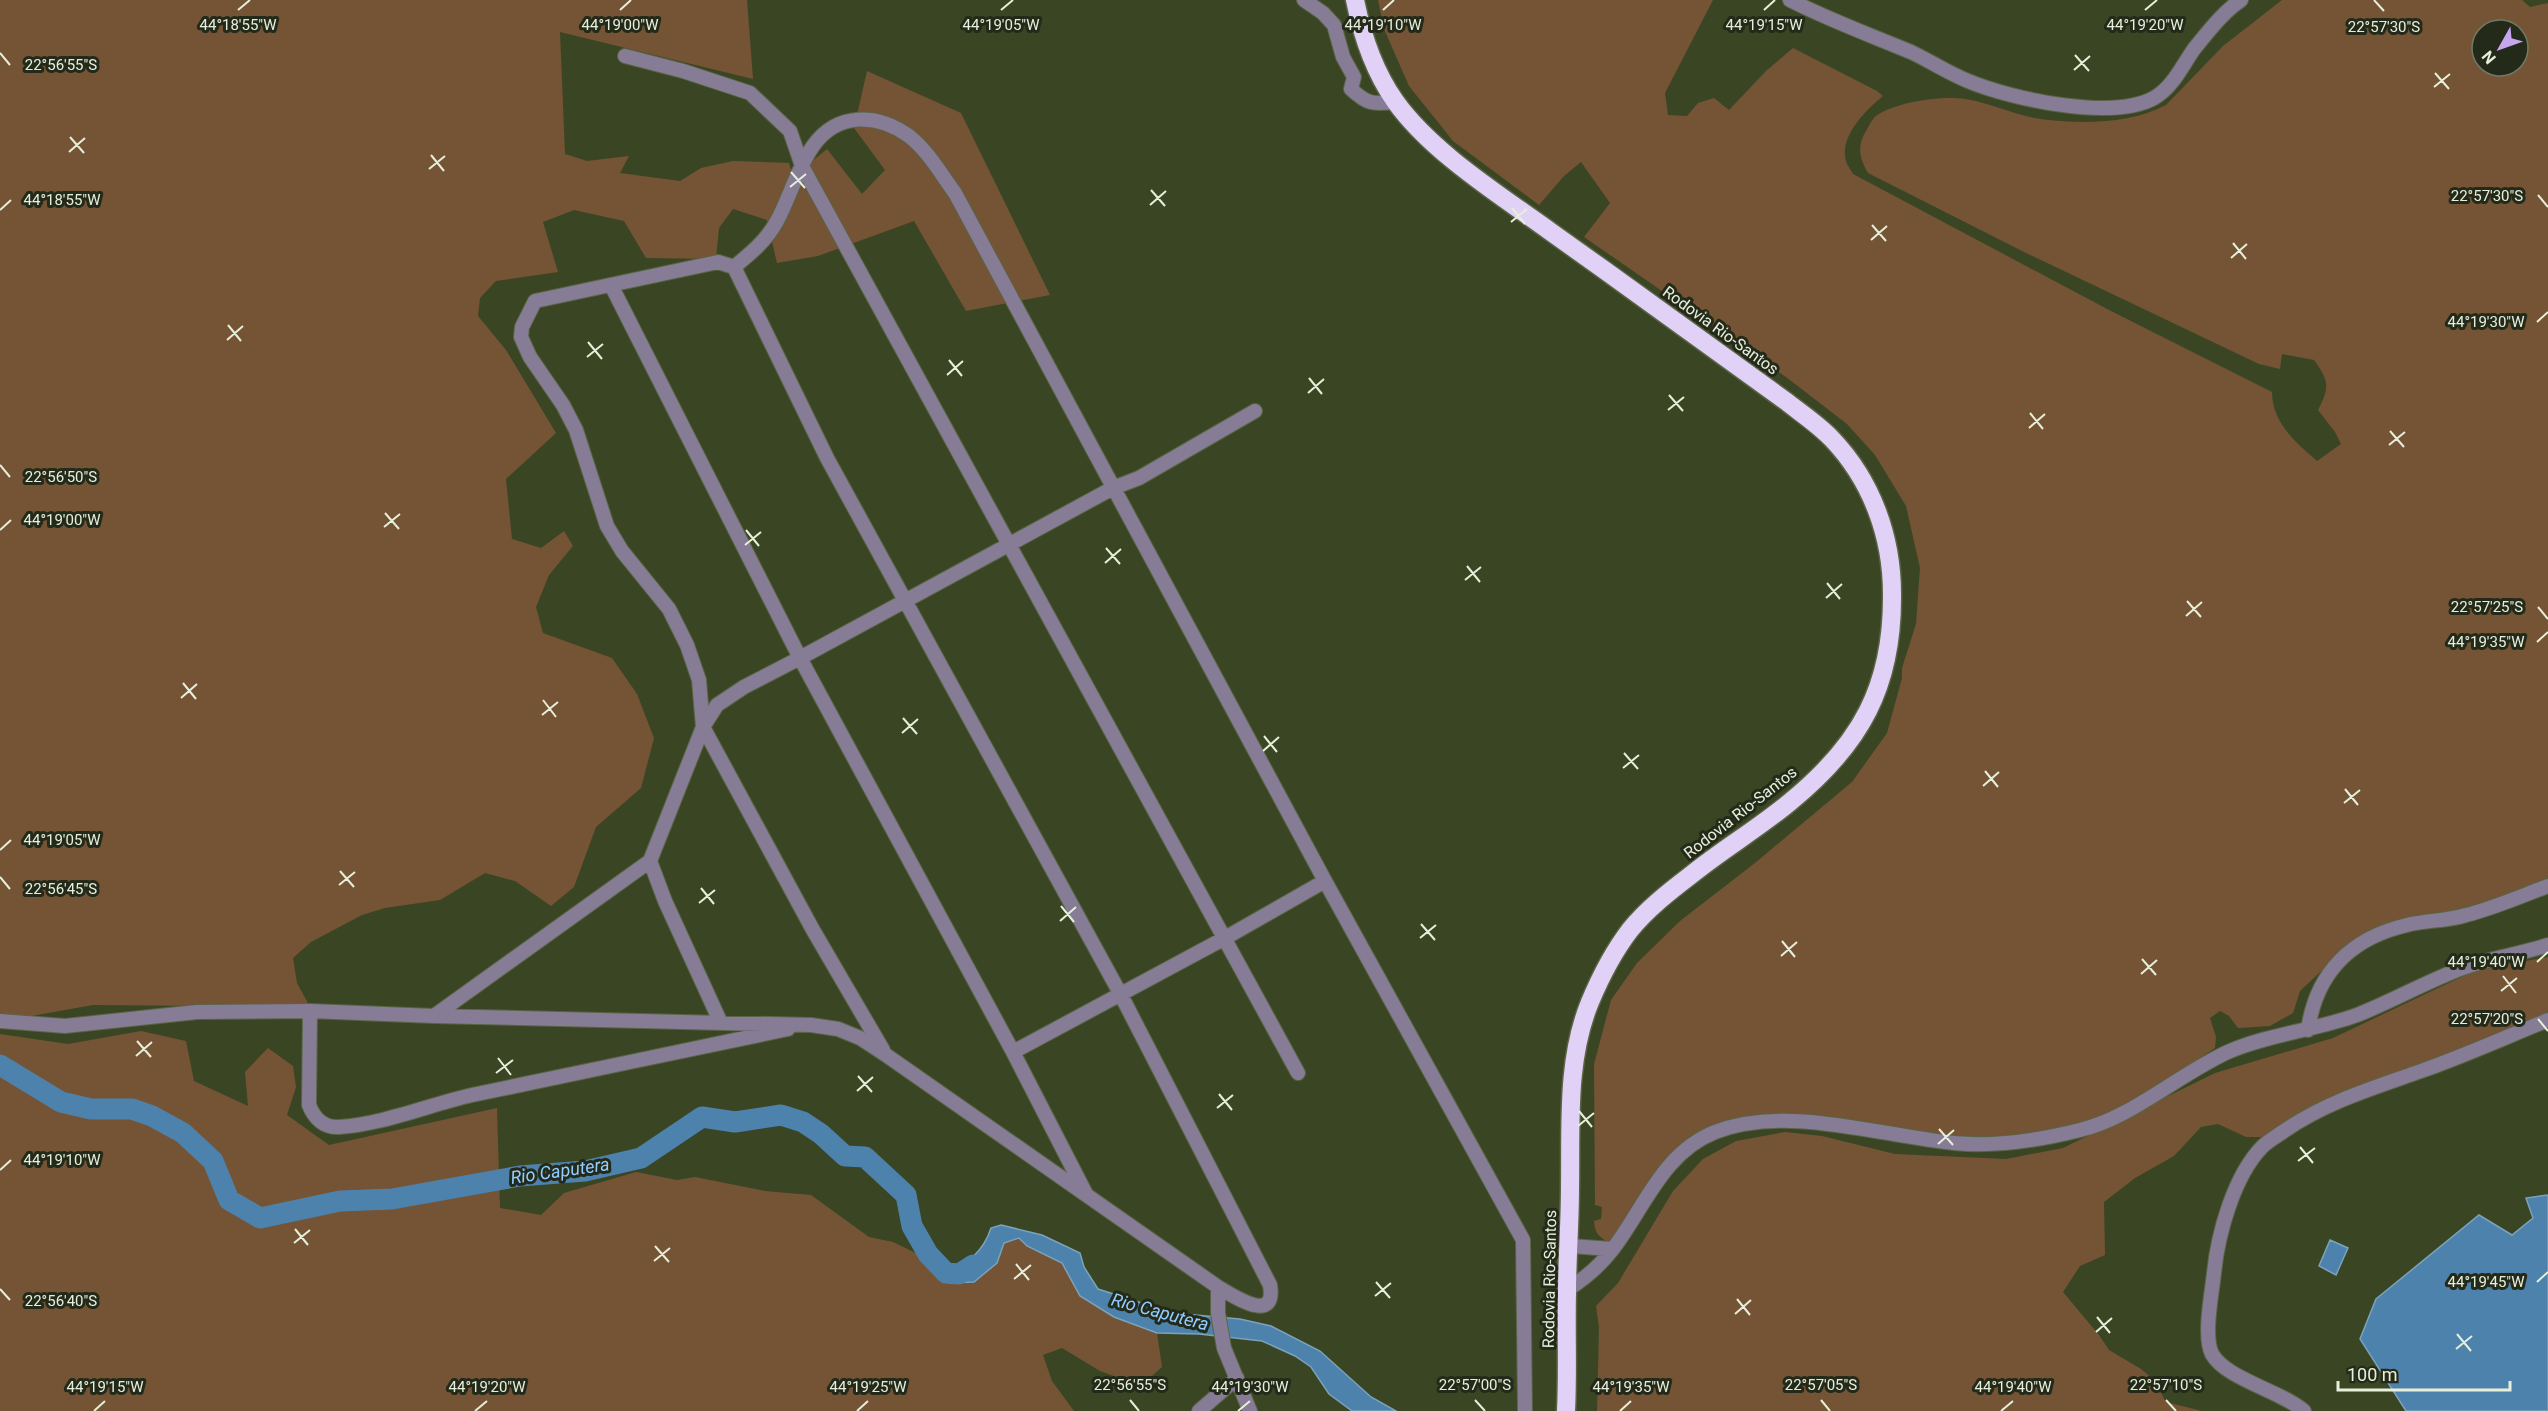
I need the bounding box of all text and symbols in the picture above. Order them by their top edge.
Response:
text: 44°18'55"W [200,16,276,34]
text: 44°19'00"W [582,16,658,34]
text: 44°19'05"W [963,16,1039,34]
text: 44°19'10"W [1345,16,1421,34]
text: 44°19'15"W [1726,16,1802,34]
text: 44°19'20"W [2107,16,2183,34]
text: 22°57'30"S [2348,18,2420,36]
north arrow [2470,18,2530,78]
text: N [2478,47,2500,68]
text: 22°56'55"S [25,56,97,74]
text: 22°57'30"S [2451,187,2523,205]
text: 44°18'55"W [24,191,100,209]
street label: Rodovia Rio-Santos [1659,282,1782,379]
text: 44°19'30"W [2448,313,2524,331]
text: 22°56'50"S [25,468,97,486]
text: 44°19'00"W [24,511,100,529]
text: 22°57'25"S [2451,598,2523,616]
text: 44°19'35"W [2448,633,2524,651]
street label: Rodovia Rio-Santos [1680,762,1801,862]
text: 44°19'05"W [24,831,100,849]
text: 22°56'45"S [25,880,97,898]
text: 44°19'40"W [2448,953,2524,971]
text: 22°57'20"S [2451,1010,2523,1028]
text: 44°19'10"W [24,1151,100,1169]
water label: Rio Caputera [509,1153,611,1188]
street label: Rodovia Rio-Santos [1539,1210,1560,1348]
text: 44°19'45"W [2448,1273,2524,1291]
water label: Rio Caputera [1109,1288,1211,1335]
text: 22°56'40"S [25,1292,97,1310]
scale bar [2338,1354,2510,1392]
text: 100 m [2347,1364,2398,1385]
text: 22°56'55"S [1094,1376,1166,1394]
text: 22°57'00"S [1439,1376,1511,1394]
text: 22°57'05"S [1785,1376,1857,1394]
text: 22°57'10"S [2130,1376,2202,1394]
text: 44°19'15"W [67,1378,143,1396]
text: 44°19'20"W [449,1378,525,1396]
text: 44°19'25"W [830,1378,906,1396]
text: 44°19'30"W [1212,1378,1288,1396]
text: 44°19'35"W [1593,1378,1669,1396]
text: 44°19'40"W [1975,1378,2051,1396]

